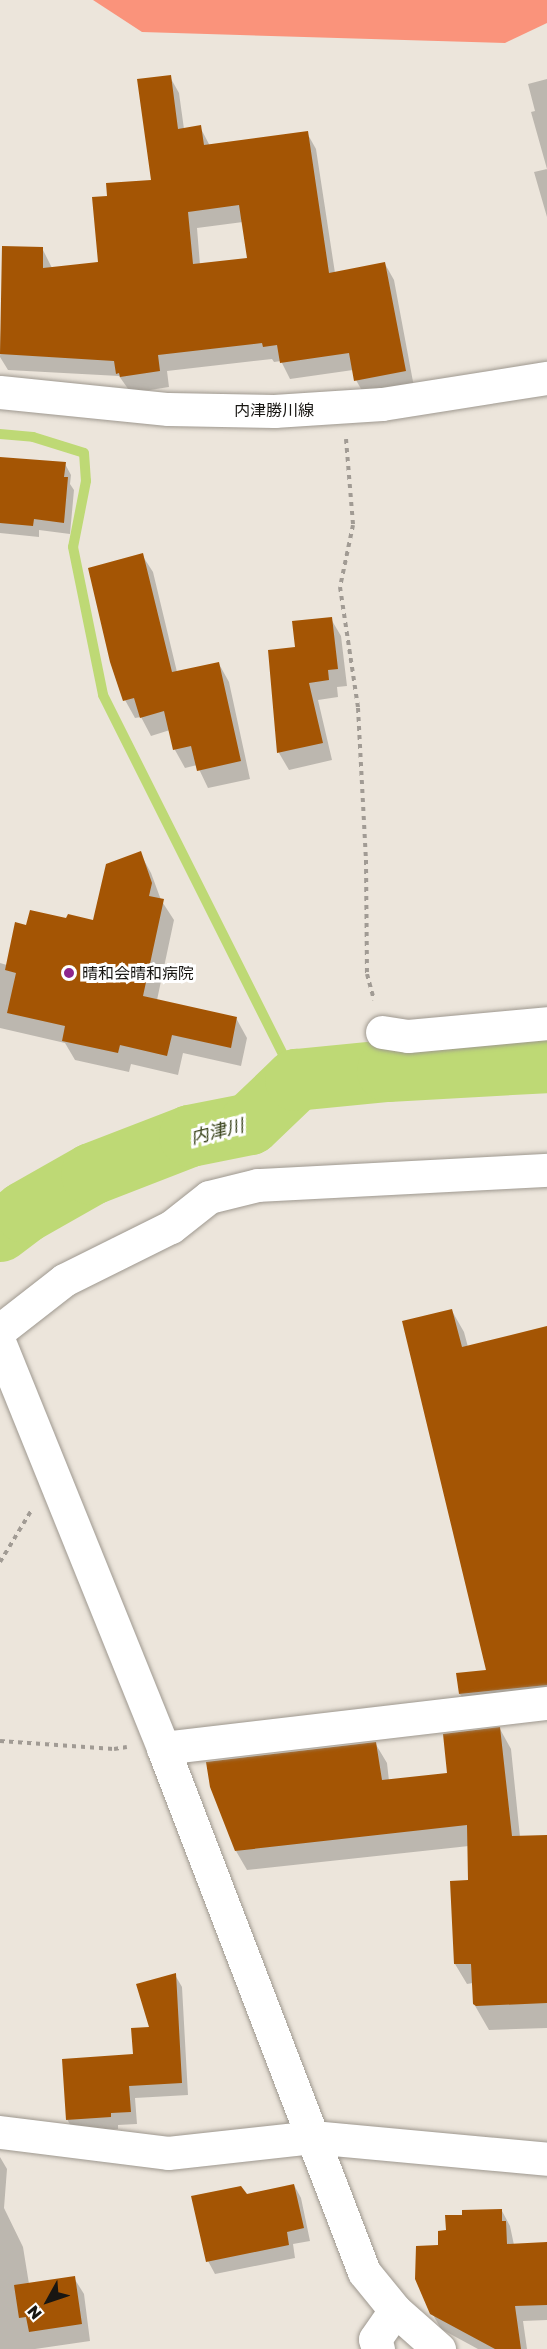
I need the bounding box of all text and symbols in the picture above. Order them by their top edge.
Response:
street label: 内津勝川線 [234,400,314,420]
place label: 晴和会晴和病院 [82,963,194,983]
marker: 晴和会晴和病院 [60,964,78,982]
water label: 内津川 [188,1114,246,1148]
north arrow [18,2271,78,2331]
text: N [23,2301,46,2324]

